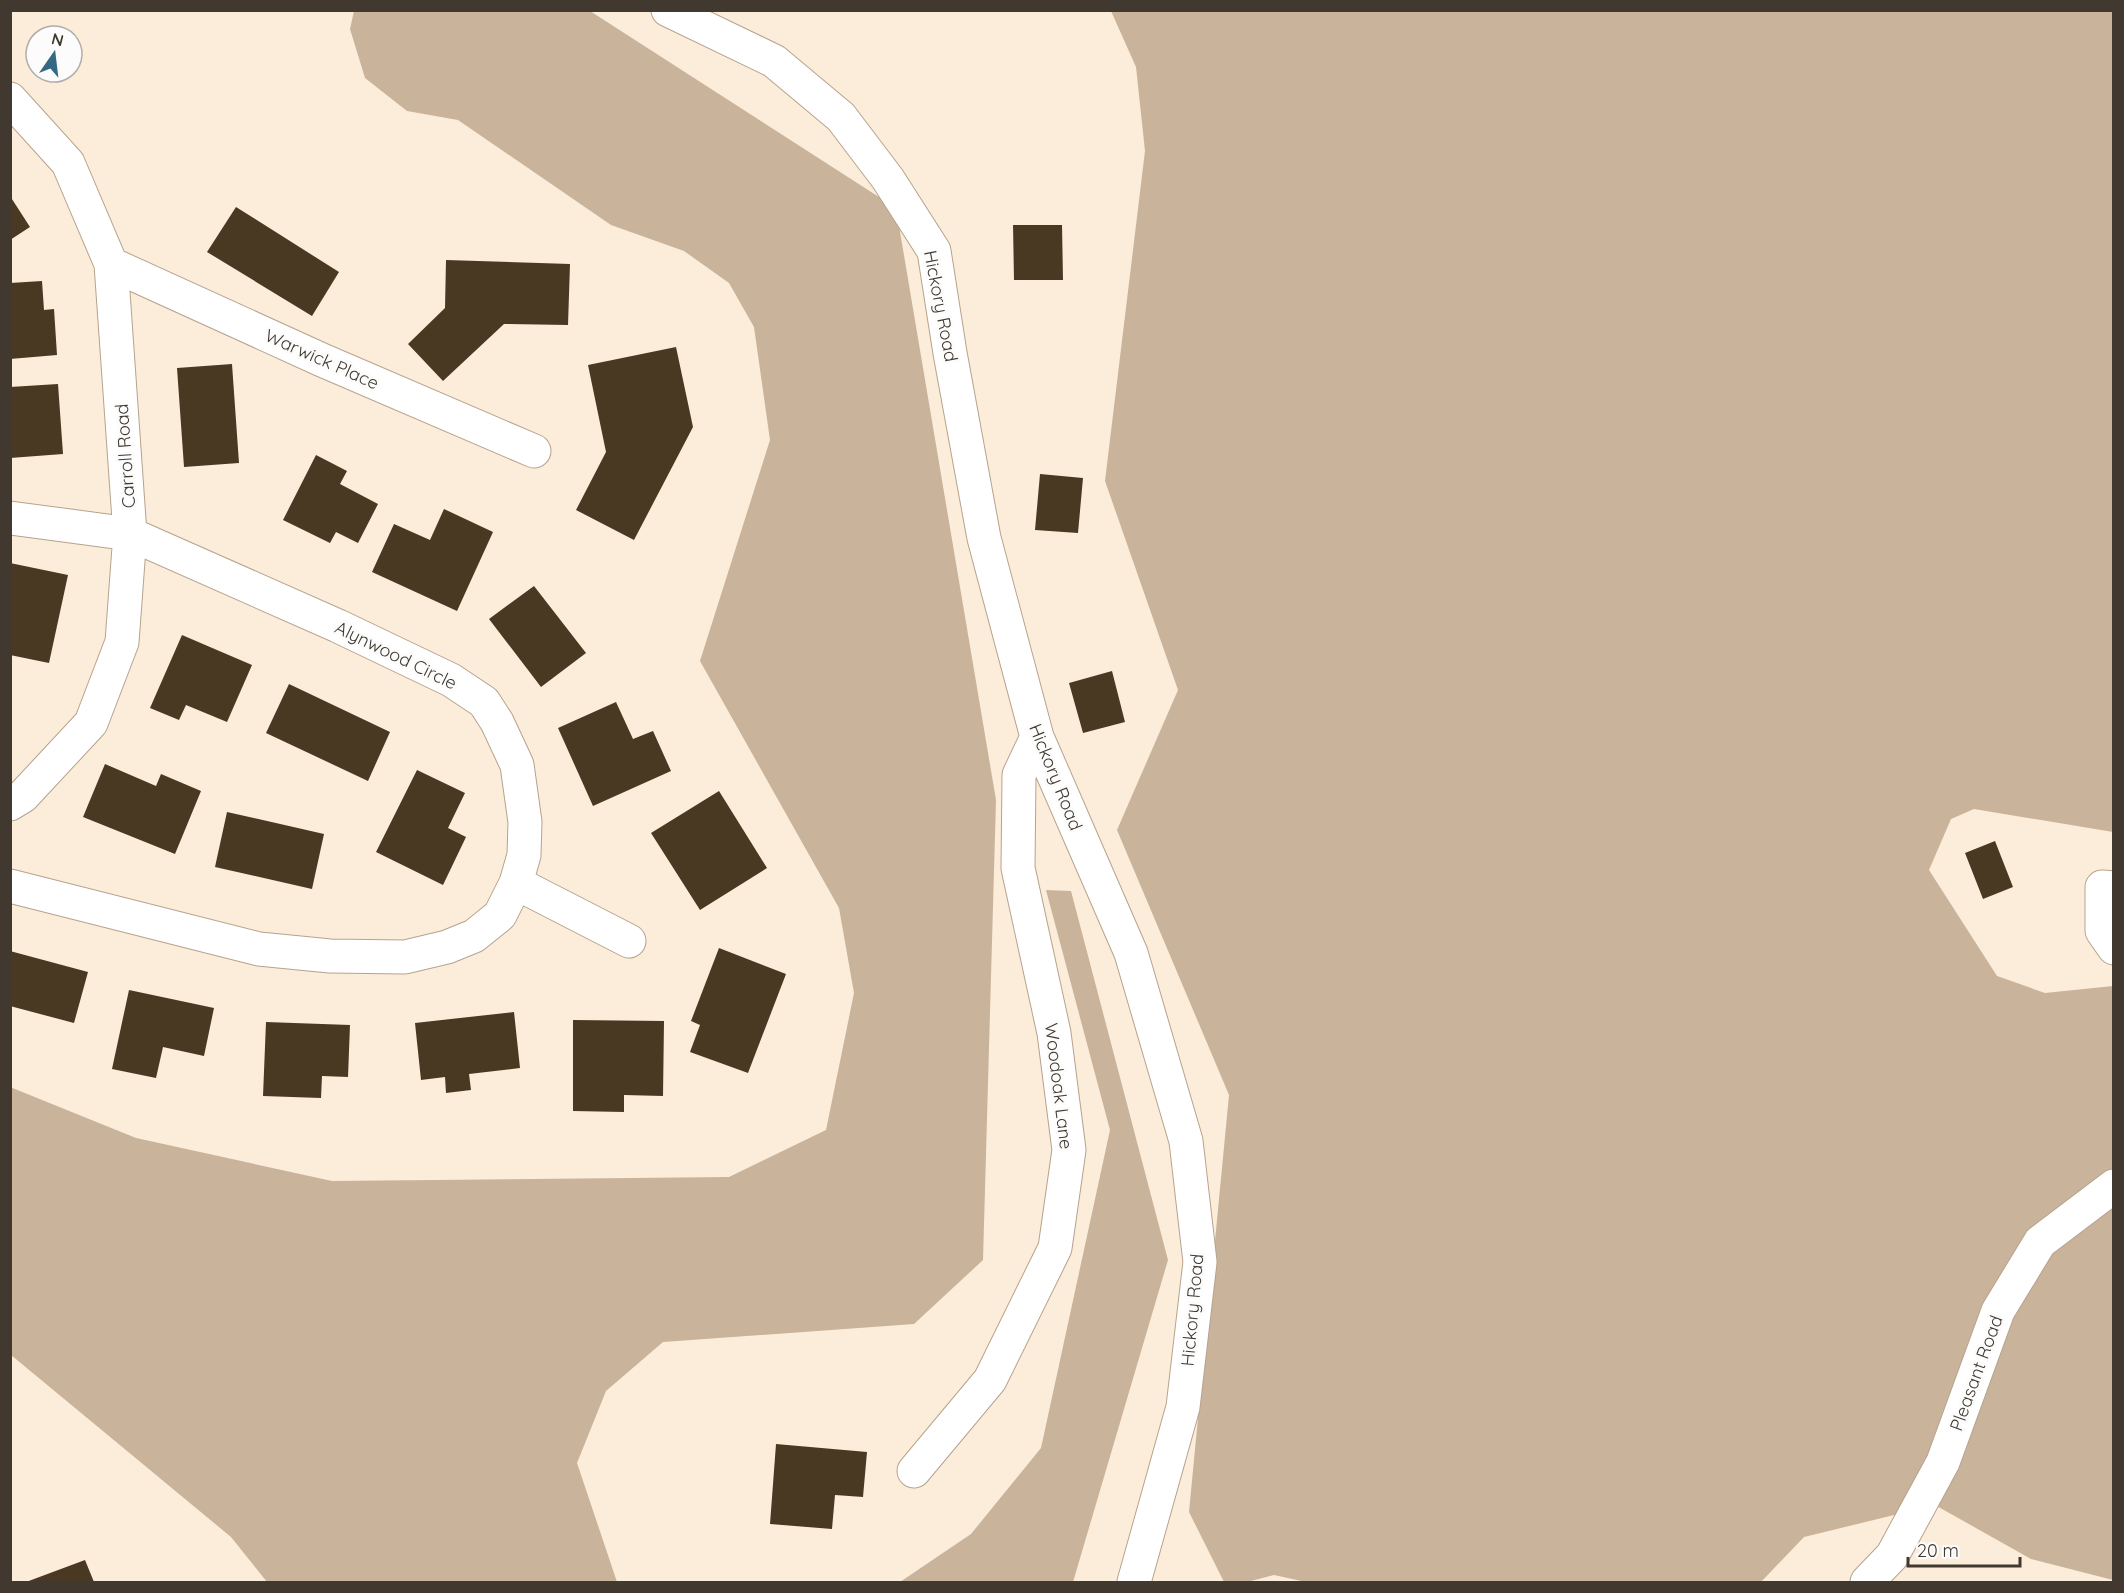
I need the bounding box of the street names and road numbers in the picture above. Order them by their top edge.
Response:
street label: Hickory Road [919,248,963,364]
street label: Warwick Place [261,324,383,394]
street label: Carroll Road [110,403,140,509]
street label: Alynwood Circle [331,616,461,694]
street label: Hickory Road [1024,720,1088,834]
street label: Woodoak Lane [1040,1021,1078,1151]
street label: Hickory Road [1176,1253,1208,1367]
street label: Pleasant Road [1944,1312,2008,1434]

